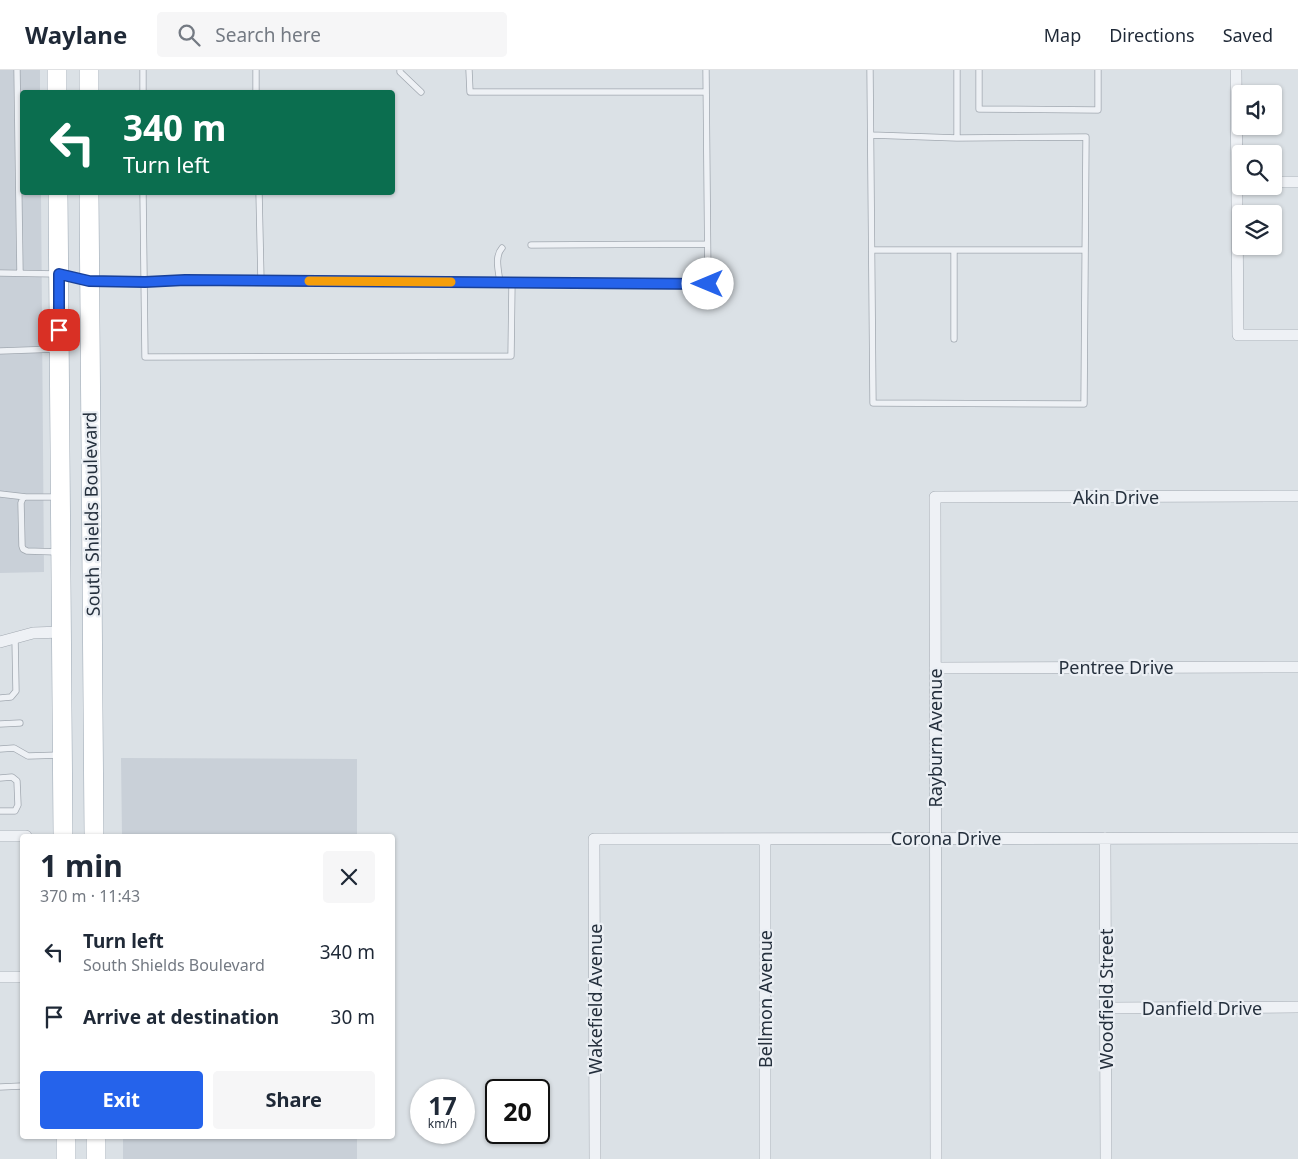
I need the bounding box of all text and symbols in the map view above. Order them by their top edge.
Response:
search box [157,12,507,57]
text: Waylane [25,18,127,51]
icon: search [175,21,203,49]
text: Search here [215,22,321,48]
text: Map [1044,23,1081,47]
text: Directions [1109,23,1195,47]
text: Saved [1223,23,1273,47]
map controls [1232,85,1282,255]
button: sound [1232,85,1282,135]
text: 340 m [123,104,226,151]
icon: left [40,110,105,175]
button: search [1232,145,1282,195]
text: Turn left [123,149,210,179]
button: layers [1232,205,1282,255]
position arrow [681,257,733,309]
pin [38,309,80,351]
icon: arrive [45,316,73,344]
street label: South Shields Boulevard [77,412,105,616]
street label: Akin Drive [1073,485,1159,509]
street label: Pentree Drive [1058,655,1174,679]
street label: Rayburn Avenue [923,668,947,808]
street label: Corona Drive [891,826,1001,850]
text: 1 min [40,845,123,886]
button: close [323,851,375,903]
text: 370 m · 11:43 [40,885,140,907]
street label: Wakefield Avenue [583,924,607,1074]
text: Turn left [83,928,164,954]
street label: Woodfield Street [1094,928,1118,1069]
street label: Bellmon Avenue [753,930,777,1068]
icon: left [40,938,68,966]
text: 340 m [320,939,375,965]
text: South Shields Boulevard [83,954,265,976]
street label: Danfield Drive [1142,996,1262,1020]
icon: arrive [40,1003,68,1031]
text: Arrive at destination [83,1004,279,1030]
text: 30 m [331,1004,375,1030]
button: Exit [40,1071,203,1129]
button: Share [213,1071,375,1129]
speed limit sign: 20 [485,1079,550,1144]
text: 17 [428,1088,457,1122]
text: km/h [428,1115,457,1132]

